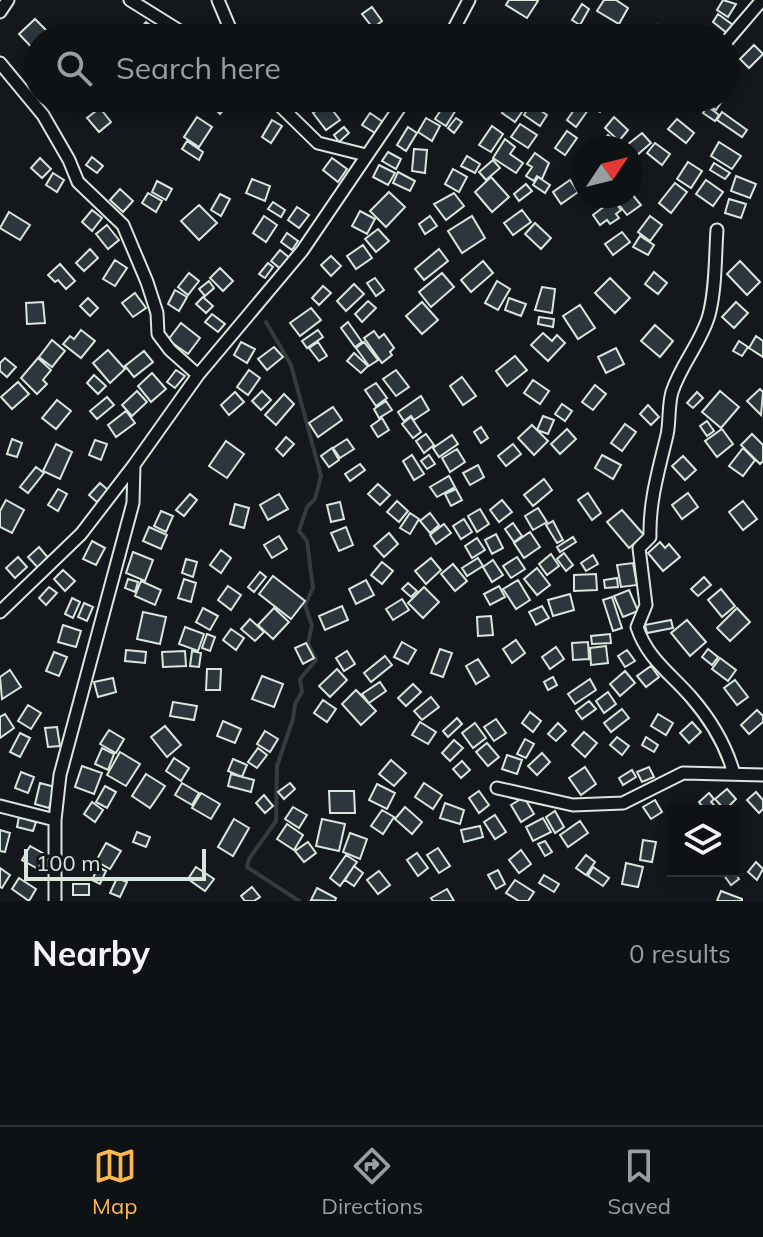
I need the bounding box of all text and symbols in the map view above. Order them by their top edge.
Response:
search box [24,24,739,112]
icon: search [52,46,96,90]
text: Search here [116,49,281,87]
north arrow [571,136,643,208]
map controls [667,805,739,877]
button: layers [667,805,739,877]
scale bar [24,845,206,881]
text: 100 m [36,849,101,877]
text: Nearby [32,932,150,975]
text: 0 results [629,937,731,970]
tab: Map [92,1144,137,1220]
tab: Directions [322,1144,423,1220]
tab: Saved [607,1144,671,1220]

